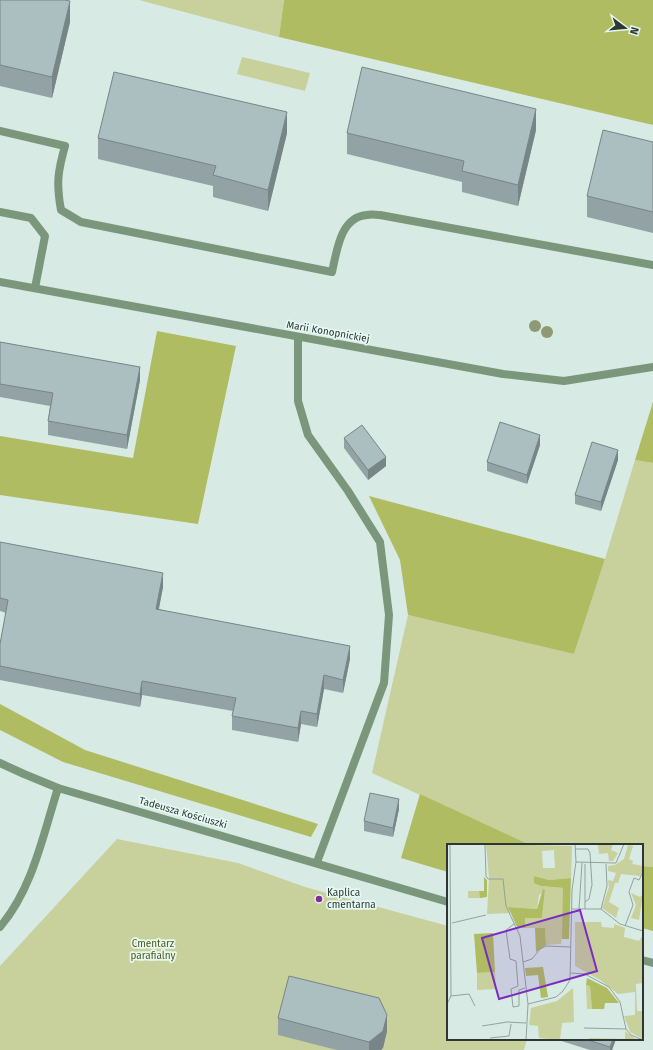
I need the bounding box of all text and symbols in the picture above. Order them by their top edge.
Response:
north arrow [605,8,645,48]
text: N [627,25,641,36]
street label: Marii Konopnickiej [285,319,371,345]
street label: Tadeusza Kościuszki [138,795,229,831]
inset map [447,844,643,1040]
place label: Kaplica cmentarna [327,887,376,911]
marker: Kaplica cmentarna [314,894,324,904]
park label: Cmentarz parafialny [131,938,176,962]

